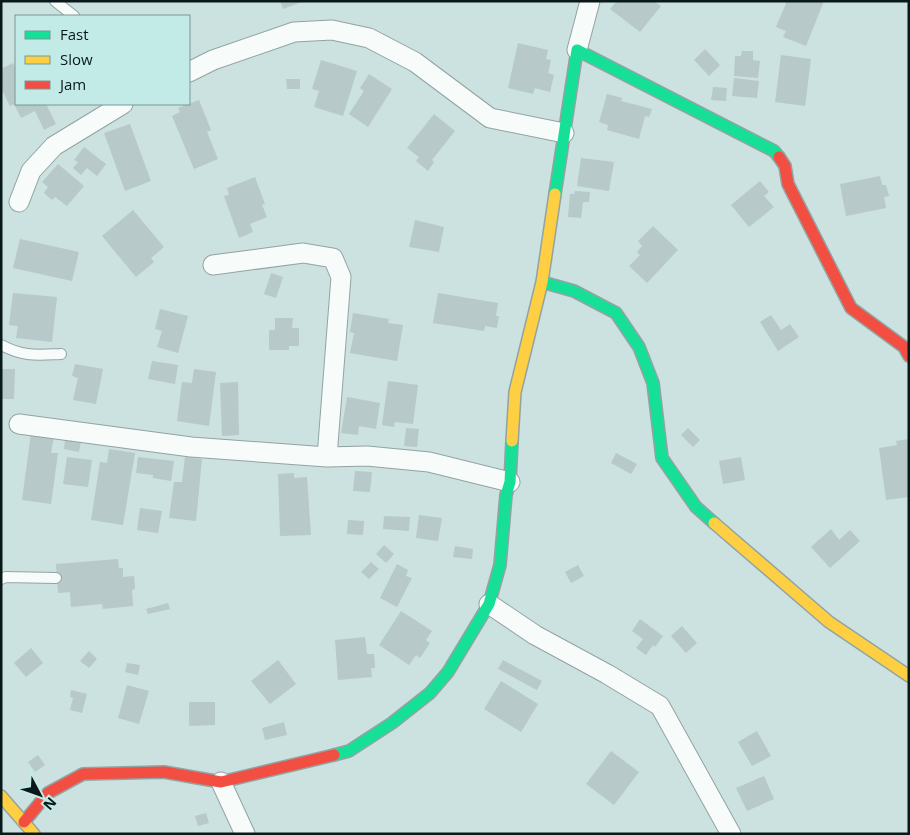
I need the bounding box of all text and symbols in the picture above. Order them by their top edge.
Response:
legend [15,15,190,105]
text: Fast [60,24,89,44]
text: Slow [60,49,93,69]
text: Jam [58,74,86,94]
north arrow [15,770,65,820]
text: N [39,793,61,814]

